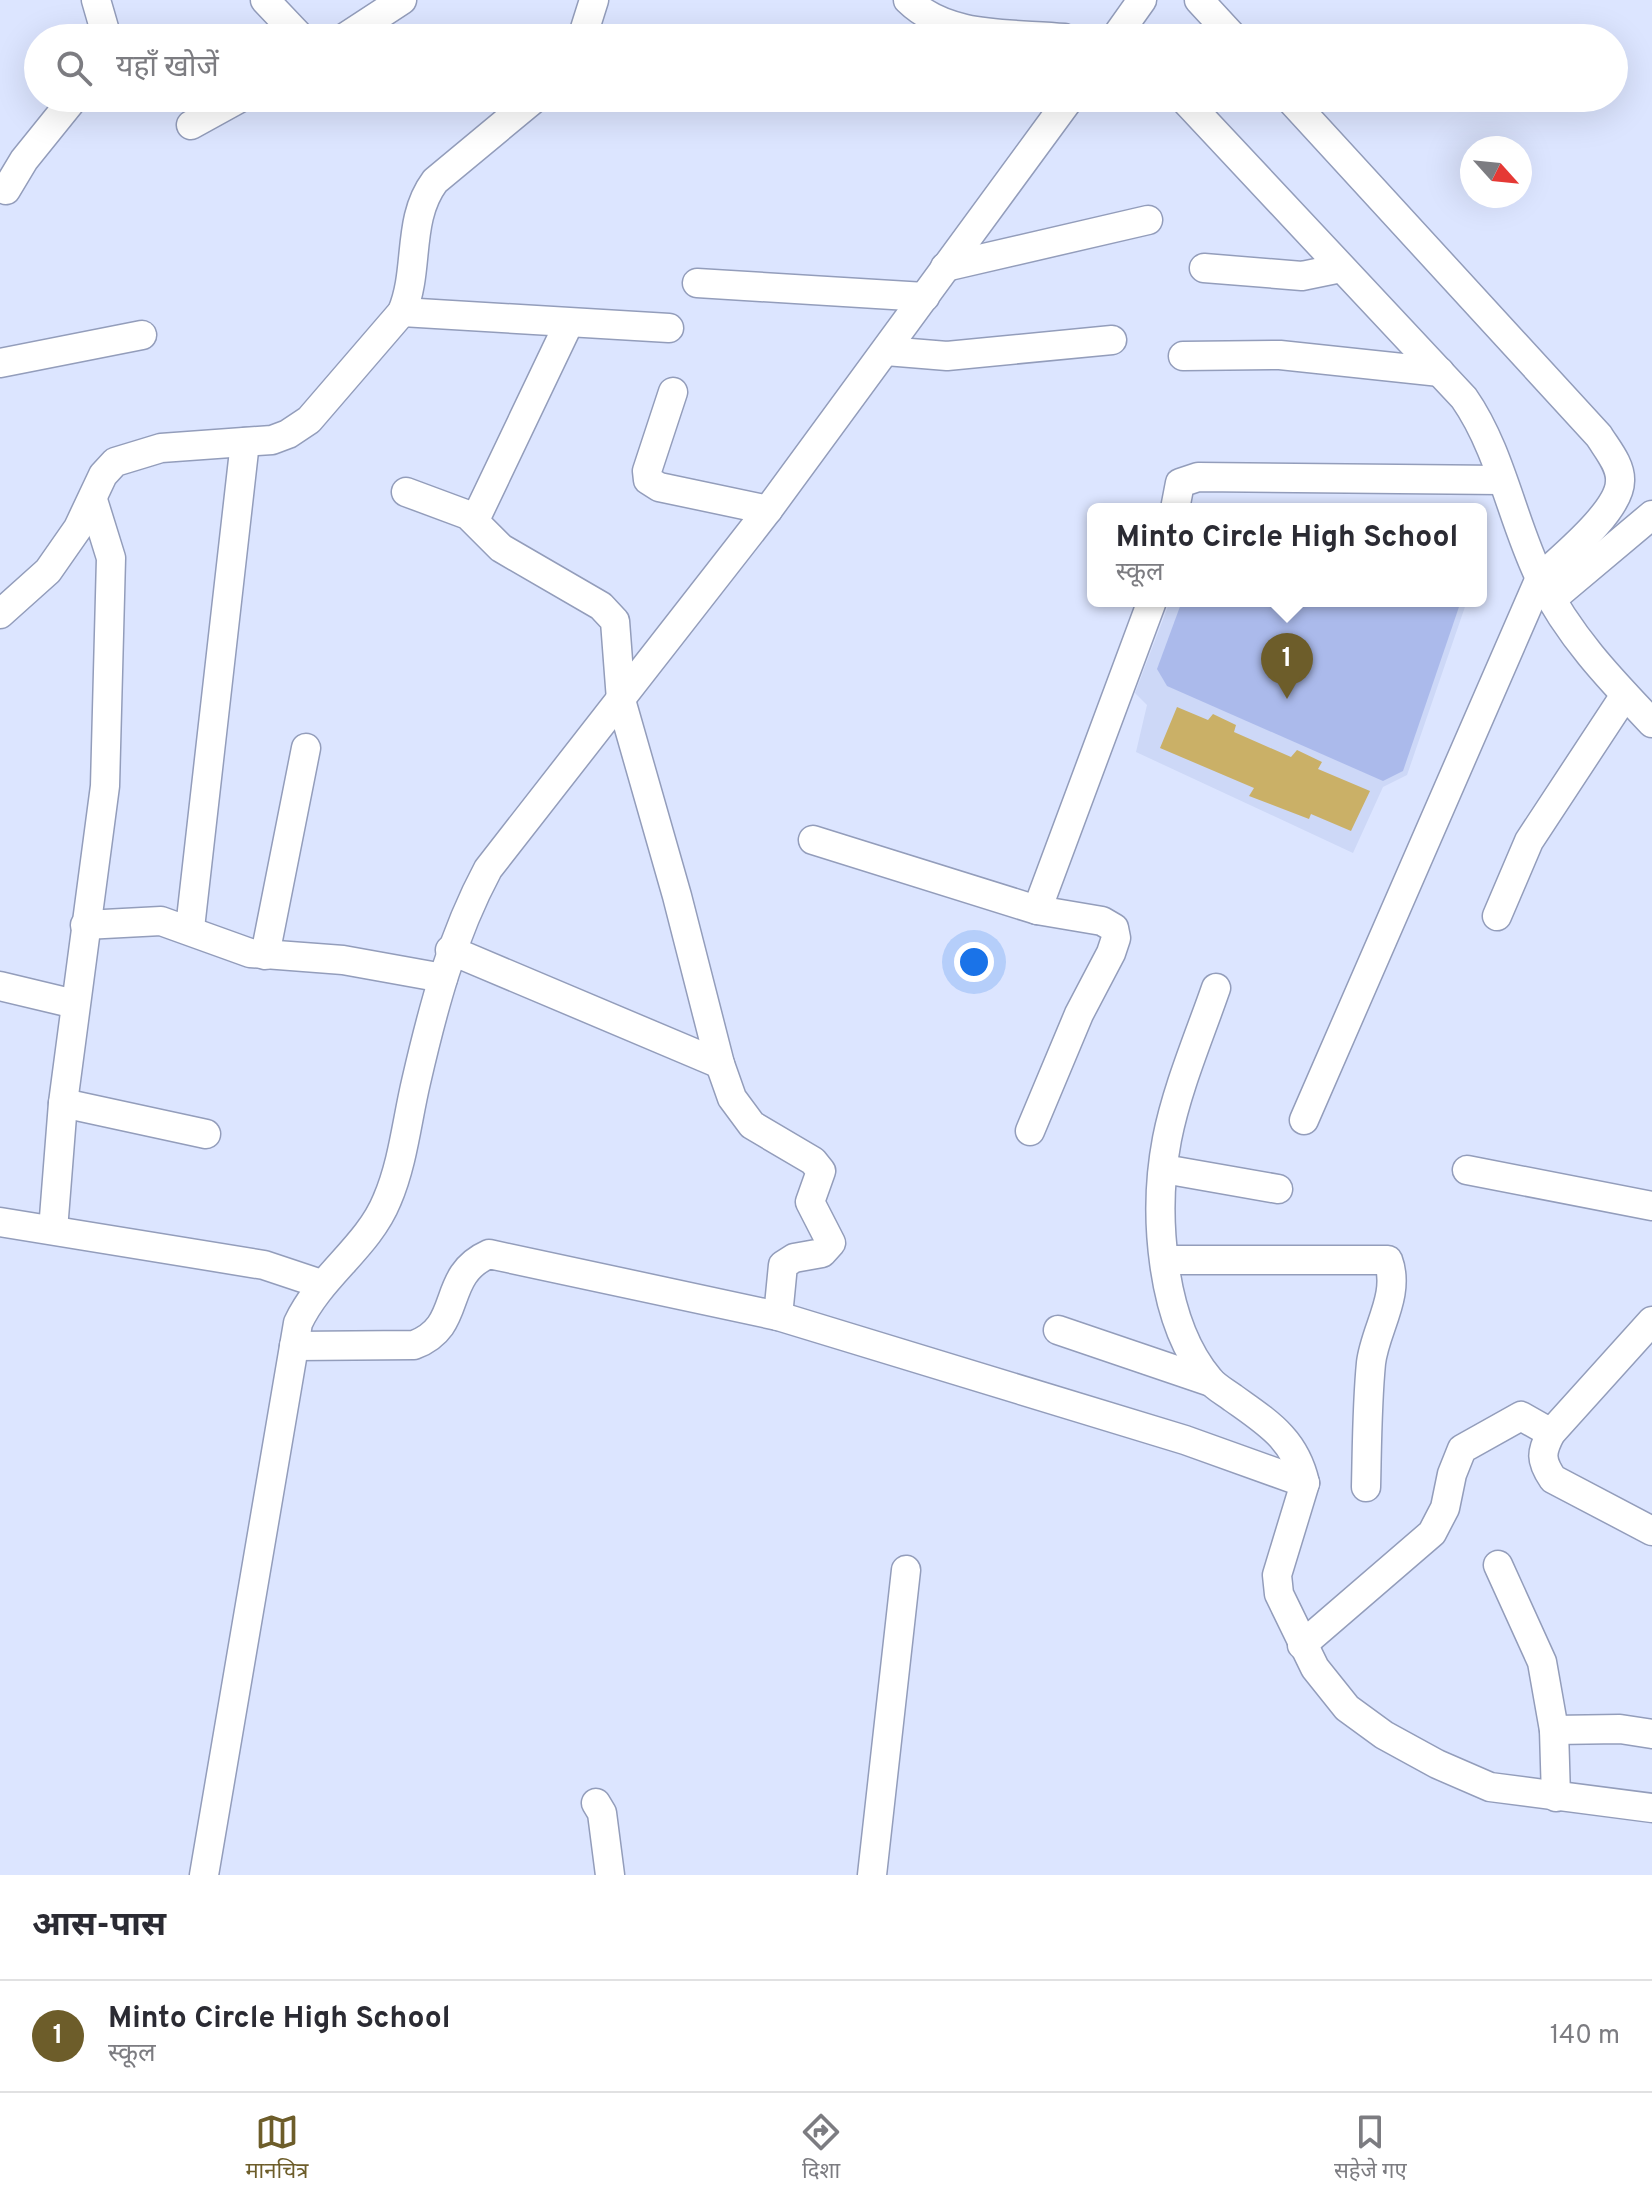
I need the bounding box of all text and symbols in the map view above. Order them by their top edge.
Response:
search box [24,24,1628,112]
icon: search [52,46,96,90]
text: यहाँ खोजें [116,50,219,87]
north arrow [1460,136,1532,208]
popup [1087,503,1487,607]
text: Minto Circle High School [1116,520,1458,557]
text: स्कूल [1116,557,1164,590]
pin: 1 [1261,633,1313,699]
your location [954,942,994,982]
text: आस-पास [32,1905,166,1948]
text: Minto Circle High School [108,2001,450,2038]
text: 1 [53,2020,63,2053]
text: 140 m [1550,2020,1620,2053]
text: स्कूल [108,2038,156,2071]
tab: मानचित्र [245,2110,308,2187]
tab: दिशा [799,2110,843,2187]
tab: सहेजे गए [1334,2110,1407,2187]

